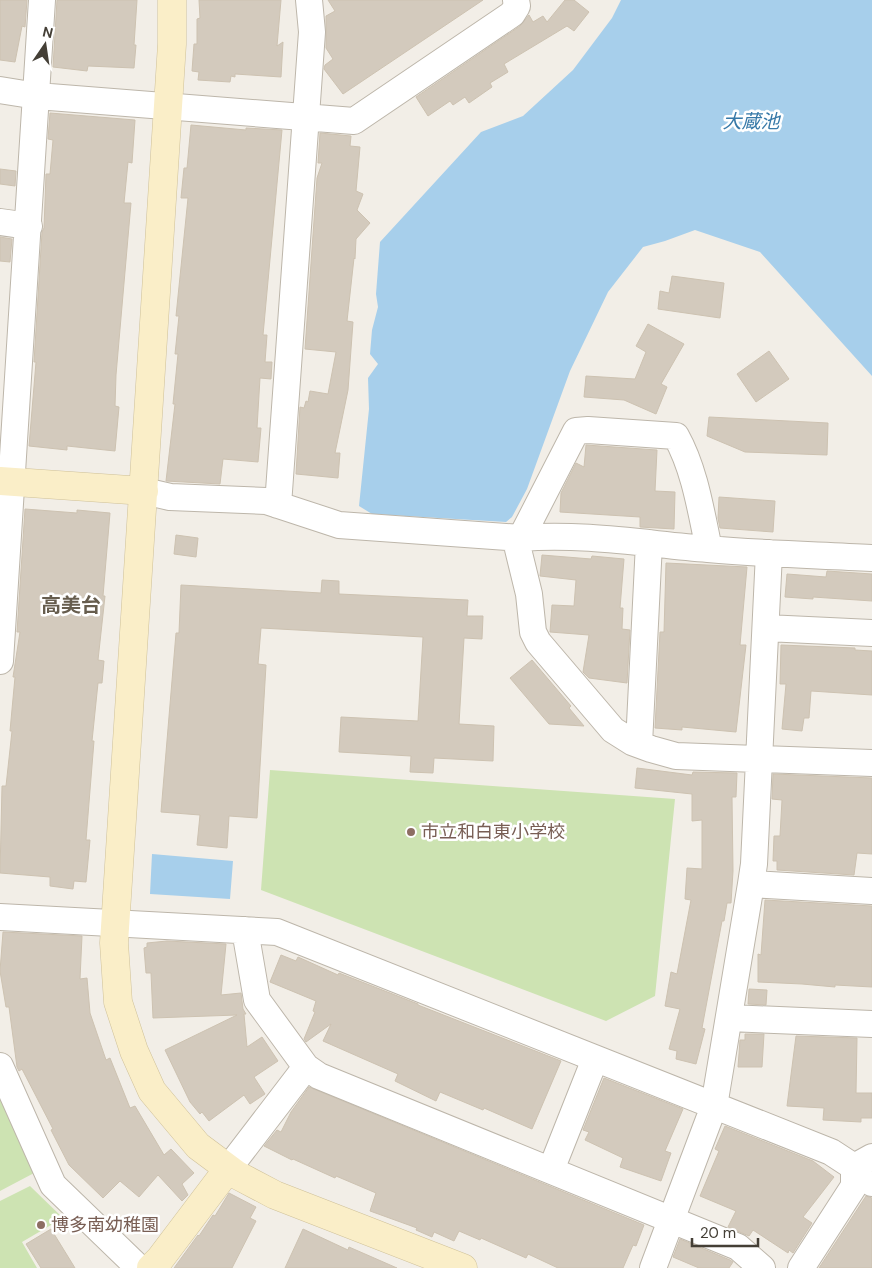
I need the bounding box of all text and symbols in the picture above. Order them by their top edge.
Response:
north arrow [20,20,70,70]
text: N [41,22,55,42]
water label: 大蔵池 [722,109,781,134]
district label: 高美台 [41,592,101,618]
place label: 市立和白東小学校 [421,820,565,844]
marker: 市立和白東小学校 [405,826,417,838]
place label: 博多南幼稚園 [51,1213,159,1237]
scale bar [692,1216,758,1248]
marker: 博多南幼稚園 [35,1219,47,1231]
text: 20 m [700,1223,736,1243]

